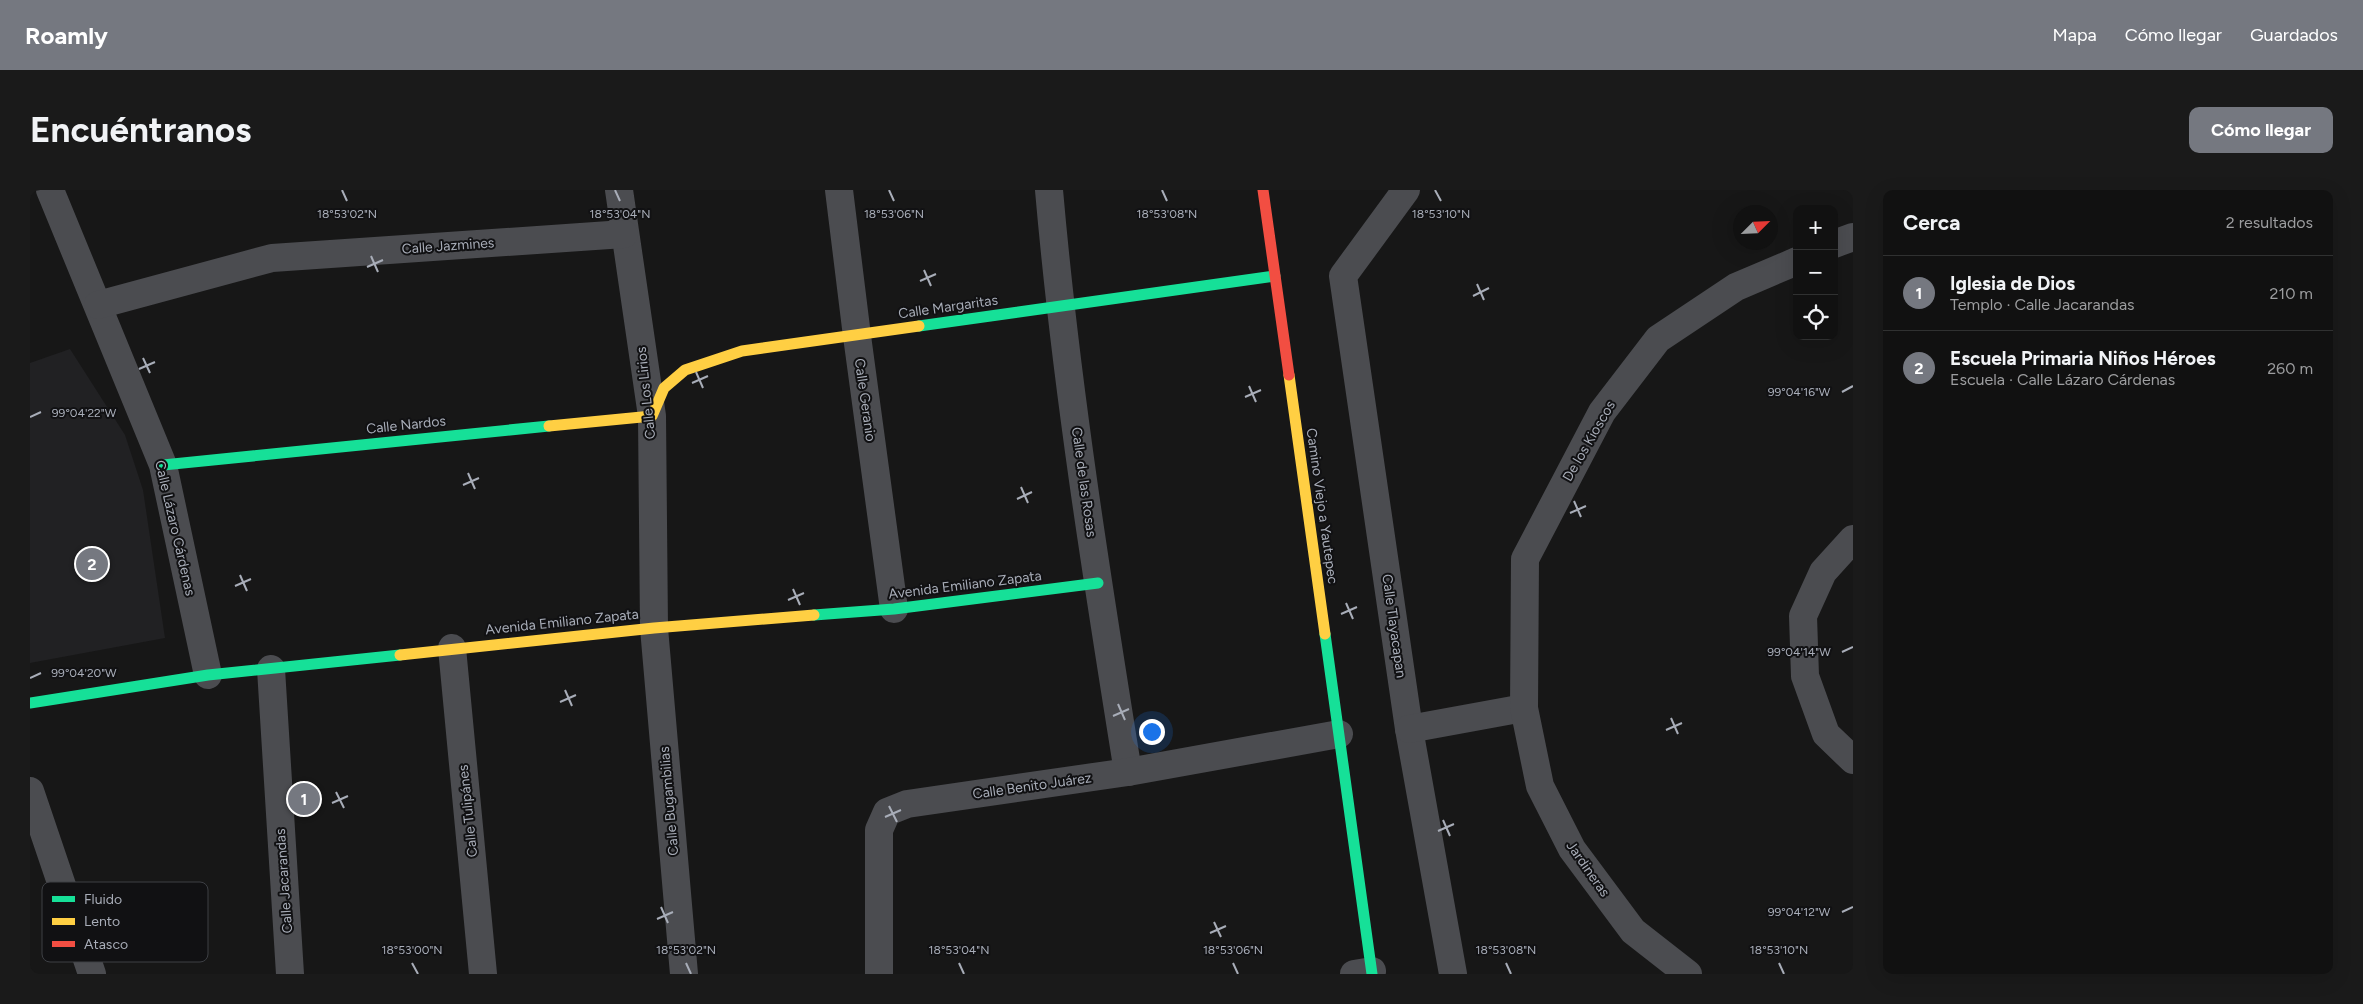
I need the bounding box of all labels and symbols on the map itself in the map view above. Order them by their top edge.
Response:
north arrow [1733,205,1778,250]
text: 18°53'02"N [317,207,377,221]
text: 18°53'04"N [590,207,650,221]
text: 18°53'06"N [864,207,924,221]
text: 18°53'08"N [1137,207,1197,221]
text: 18°53'10"N [1412,207,1470,221]
street label: Calle Jazmines [401,234,495,258]
street label: Calle Margaritas [897,292,999,322]
street label: Calle Los Lirios [633,346,659,440]
street label: Calle Geranio [851,357,879,443]
text: 99°04'16"W [1768,385,1831,399]
street label: De los Kioscos [1559,398,1619,484]
text: 99°04'22"W [52,406,117,420]
street label: Calle Nardos [365,412,447,438]
street label: Calle de las Rosas [1068,426,1100,538]
street label: Camino Viejo a Yautepec [1303,427,1341,585]
street label: Calle Lázaro Cárdenas [151,459,199,597]
pin: 2 [76,545,108,583]
street label: Avenida Emiliano Zapata [887,567,1043,603]
street label: Calle Tlayacapan [1378,573,1410,679]
street label: Avenida Emiliano Zapata [484,605,640,639]
text: 99°04'14"W [1767,645,1831,659]
text: 99°04'20"W [51,666,117,680]
your location [1139,719,1165,745]
street label: Calle Bugambilias [656,746,682,856]
street label: Calle Tulipánes [455,764,481,858]
street label: Calle Benito Juárez [971,769,1093,803]
pin: 1 [288,780,320,818]
street label: Calle Jacarandas [272,828,296,934]
street label: Jardineras [1563,838,1613,900]
legend [42,882,208,962]
text: Fluido [84,891,122,908]
text: 99°04'12"W [1768,905,1831,919]
text: Lento [84,913,120,930]
text: Atasco [84,936,128,953]
text: 18°53'00"N [381,943,443,957]
text: 18°53'02"N [656,943,716,957]
text: 18°53'04"N [929,943,989,957]
text: 18°53'06"N [1203,943,1263,957]
text: 18°53'08"N [1476,943,1536,957]
text: 18°53'10"N [1750,943,1808,957]

